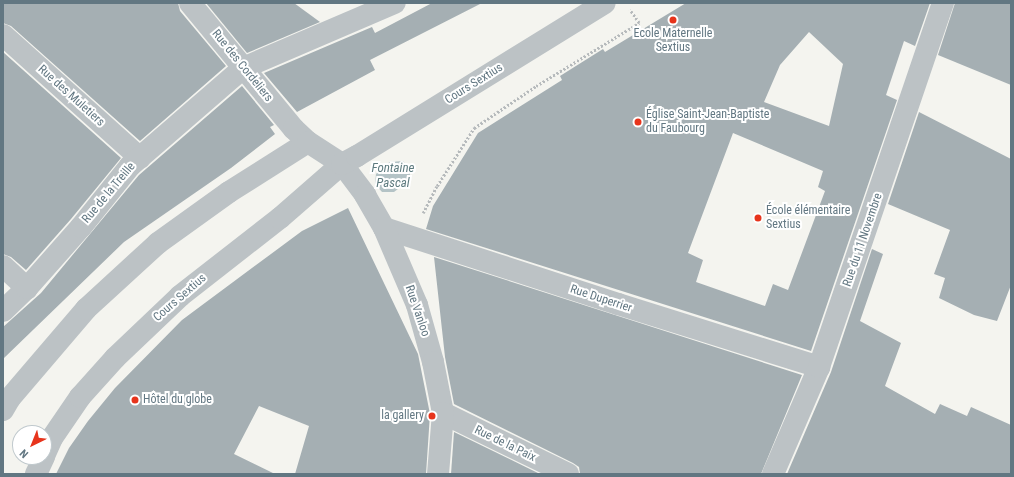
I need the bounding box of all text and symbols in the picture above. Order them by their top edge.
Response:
marker: Ecole Maternelle Sextius [668,15,678,25]
street label: Rue des Cordeliers [209,27,275,105]
place label: Ecole Maternelle Sextius [634,27,712,55]
street label: Cours Sextius [443,61,505,107]
street label: Rue des Muletiers [35,62,107,130]
place label: Église Saint-Jean-Baptiste du Faubourg [646,108,769,136]
marker: Église Saint-Jean-Baptiste du Faubourg [633,117,643,127]
street label: Rue de la Treille [79,160,139,226]
water label: Fontaine Pascal [371,161,415,192]
street label: Rue du 11 Novembre [840,191,886,289]
place label: École élémentaire Sextius [766,204,850,232]
marker: École élémentaire Sextius [753,213,763,223]
street label: Cours Sextius [151,271,209,325]
street label: Rue Duperrier [568,282,634,316]
street label: Rue Vanloo [402,283,432,339]
place label: Hôtel du globe [143,393,212,407]
marker: Hôtel du globe [130,395,140,405]
place label: la gallery [381,409,424,423]
marker: la gallery [427,411,437,421]
street label: Rue de la Paix [472,423,538,465]
north arrow [12,425,52,465]
text: N [17,446,31,460]

